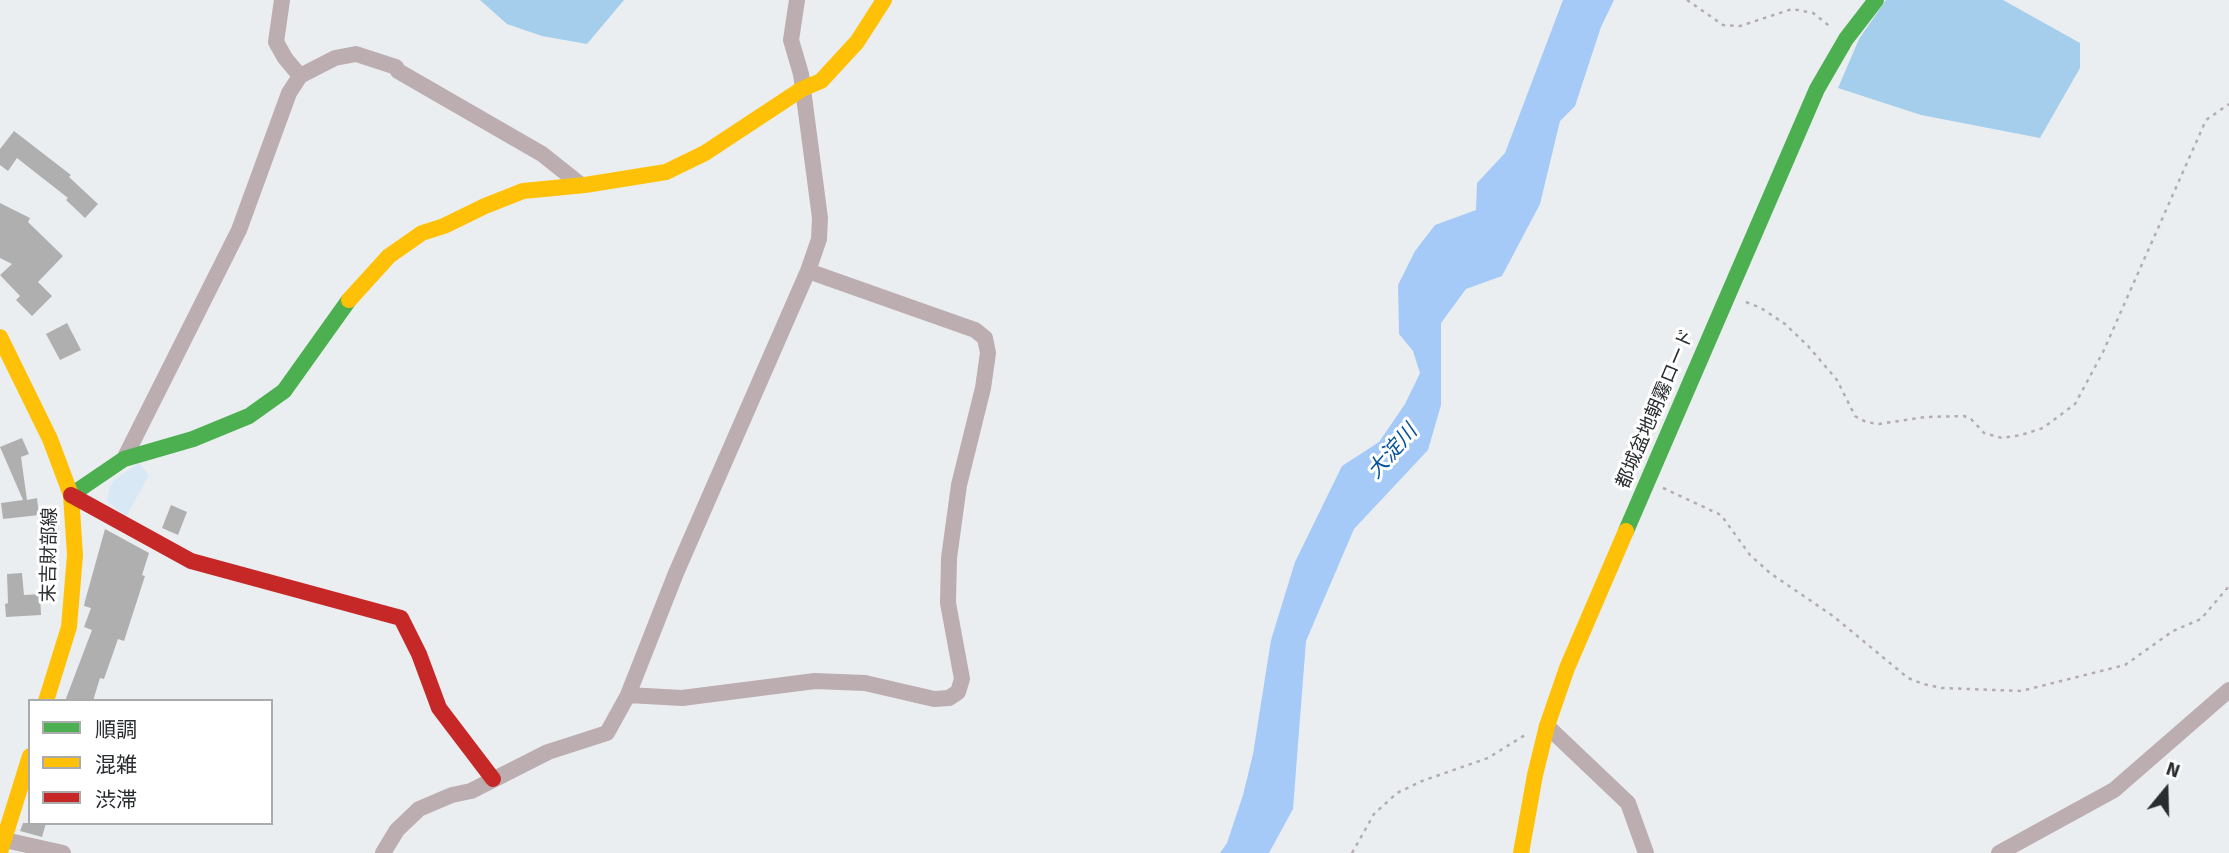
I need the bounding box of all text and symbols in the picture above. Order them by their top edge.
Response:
street label: 都城盆地朝霧ロード [1612,326,1700,492]
water label: 大淀川 [1363,420,1423,484]
street label: 末吉財部線 [38,507,62,603]
legend [28,699,273,825]
text: 順調 [95,717,137,743]
text: 混雑 [95,752,137,778]
north arrow [2131,755,2201,825]
text: N [2163,757,2183,784]
text: 渋滞 [95,787,137,813]

